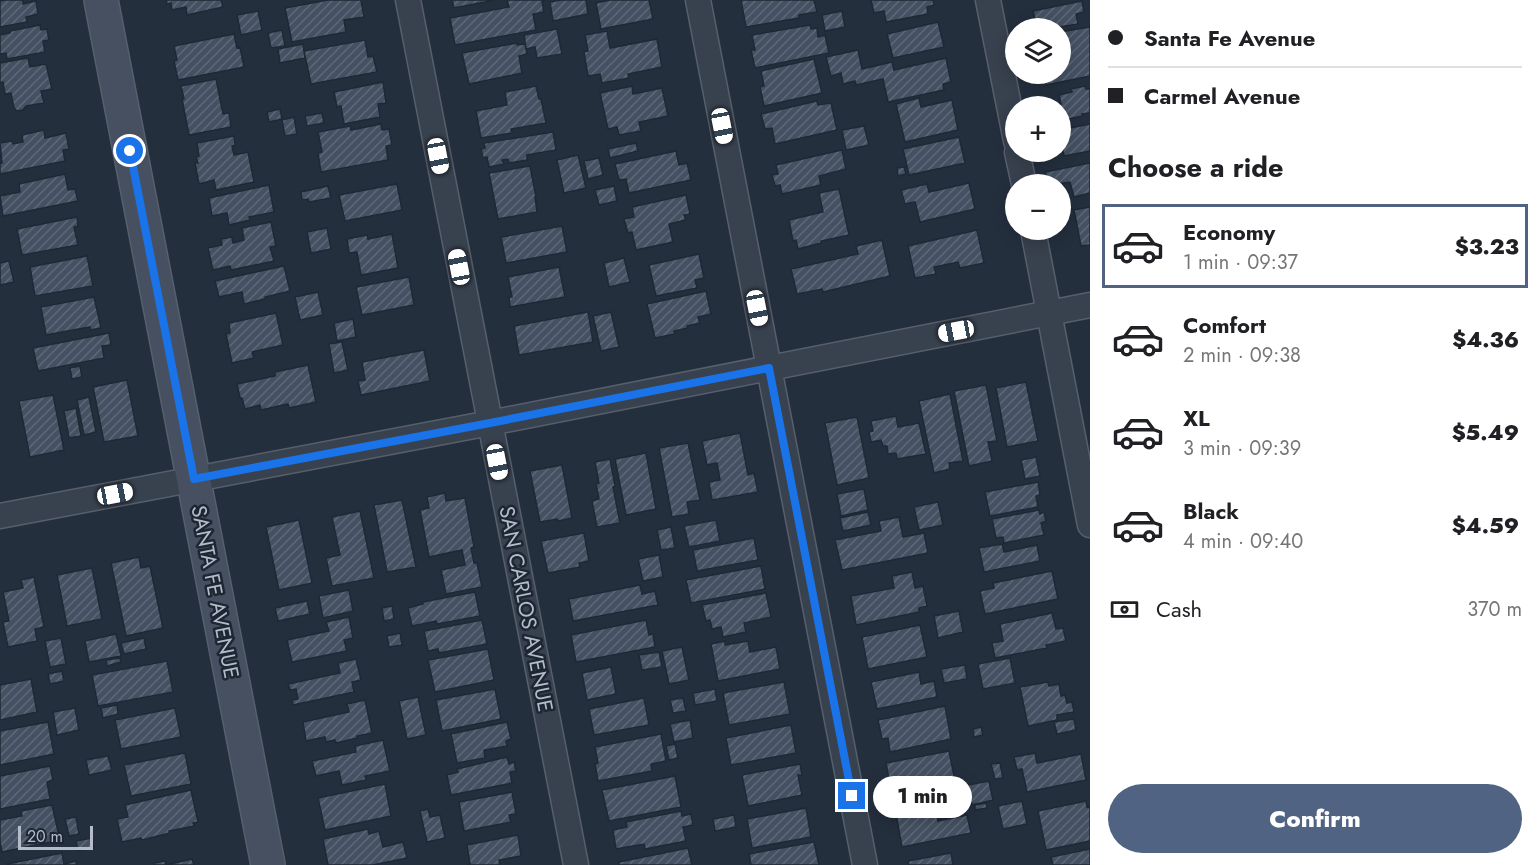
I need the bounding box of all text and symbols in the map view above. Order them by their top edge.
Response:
map controls [1005,18,1071,240]
button: layers [1005,18,1071,84]
text: Santa Fe Avenue [1144,22,1315,54]
text: Carmel Avenue [1144,80,1300,112]
button: + [1005,96,1071,162]
car [710,107,734,145]
route start [116,137,143,164]
car [426,137,450,175]
text: Choose a ride [1108,148,1283,187]
button: − [1005,174,1071,240]
text: Economy [1183,216,1275,248]
icon: car [1111,219,1165,273]
text: $3.23 [1455,230,1519,262]
car [447,248,471,286]
text: 1 min · 09:37 [1183,248,1298,277]
car [745,289,769,327]
text: Comfort [1183,309,1266,341]
icon: car [1111,312,1165,366]
car [937,319,975,343]
text: $4.36 [1452,323,1519,355]
text: 2 min · 09:38 [1183,341,1301,370]
text: XL [1183,402,1210,434]
icon: car [1111,405,1165,459]
text: $5.49 [1452,416,1519,448]
text: 3 min · 09:39 [1183,434,1301,463]
car [485,443,509,481]
car [96,482,134,506]
text: Black [1183,495,1239,527]
icon: car [1111,498,1165,552]
street label: SANTA FE AVENUE [183,503,247,681]
street label: SAN CARLOS AVENUE [491,504,561,714]
text: $4.59 [1452,509,1519,541]
text: 4 min · 09:40 [1183,527,1303,556]
icon: cash [1108,593,1141,626]
text: Cash [1156,593,1202,625]
text: 370 m [1467,595,1522,624]
callout: 1 min [873,775,972,817]
route end [838,782,865,809]
text: 1 min [897,782,948,811]
button: Confirm [1108,784,1522,853]
scale bar [18,823,93,850]
text: 20 m [27,825,63,848]

